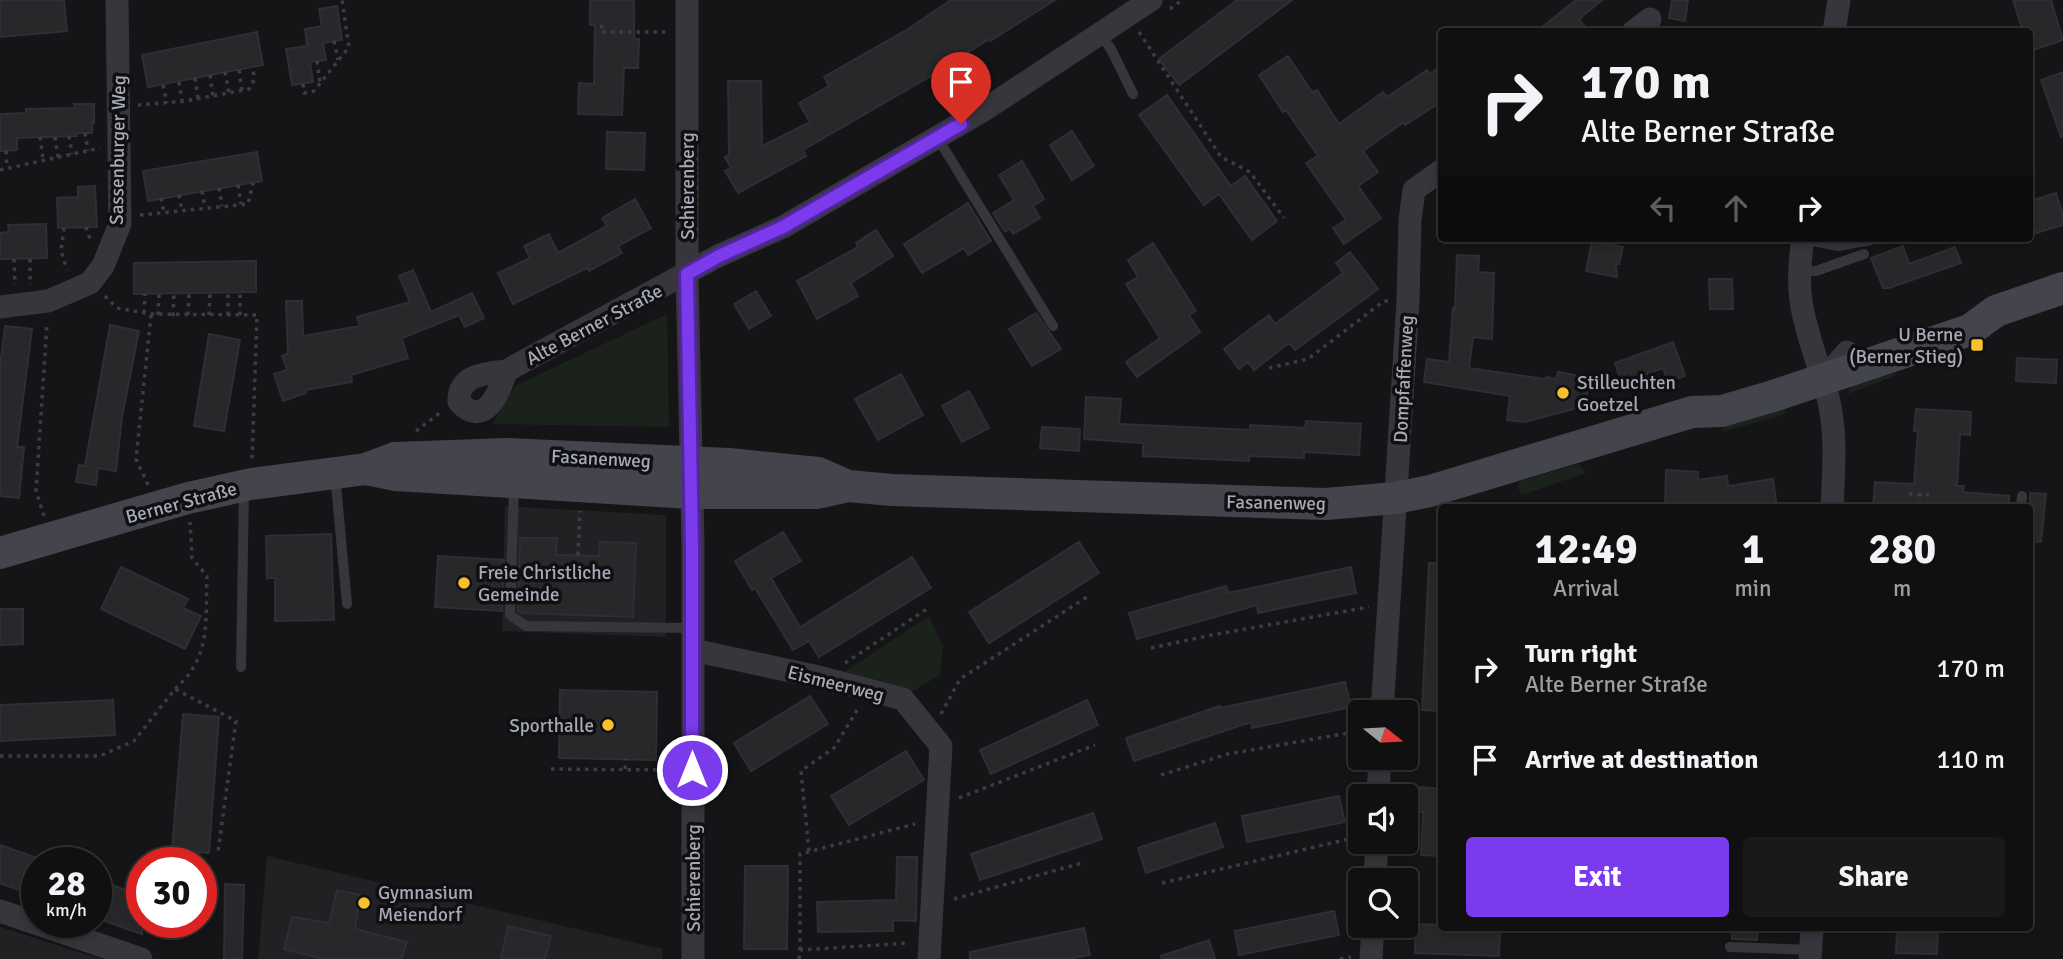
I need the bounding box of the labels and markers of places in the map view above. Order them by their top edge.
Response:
pin [931,52,991,124]
place label: U Berne (Berner Stieg) [1849,323,1963,369]
marker: U Berne (Berner Stieg) [1969,337,1985,353]
place label: Stilleuchten Goetzel [1577,371,1676,417]
marker: Stilleuchten Goetzel [1555,385,1571,401]
place label: Freie Christliche Gemeinde [478,561,611,607]
marker: Freie Christliche Gemeinde [456,575,472,591]
place label: Sporthalle [509,714,594,738]
marker: Sporthalle [600,717,616,733]
place label: Gymnasium Meiendorf [378,881,473,927]
marker: Gymnasium Meiendorf [356,895,372,911]

